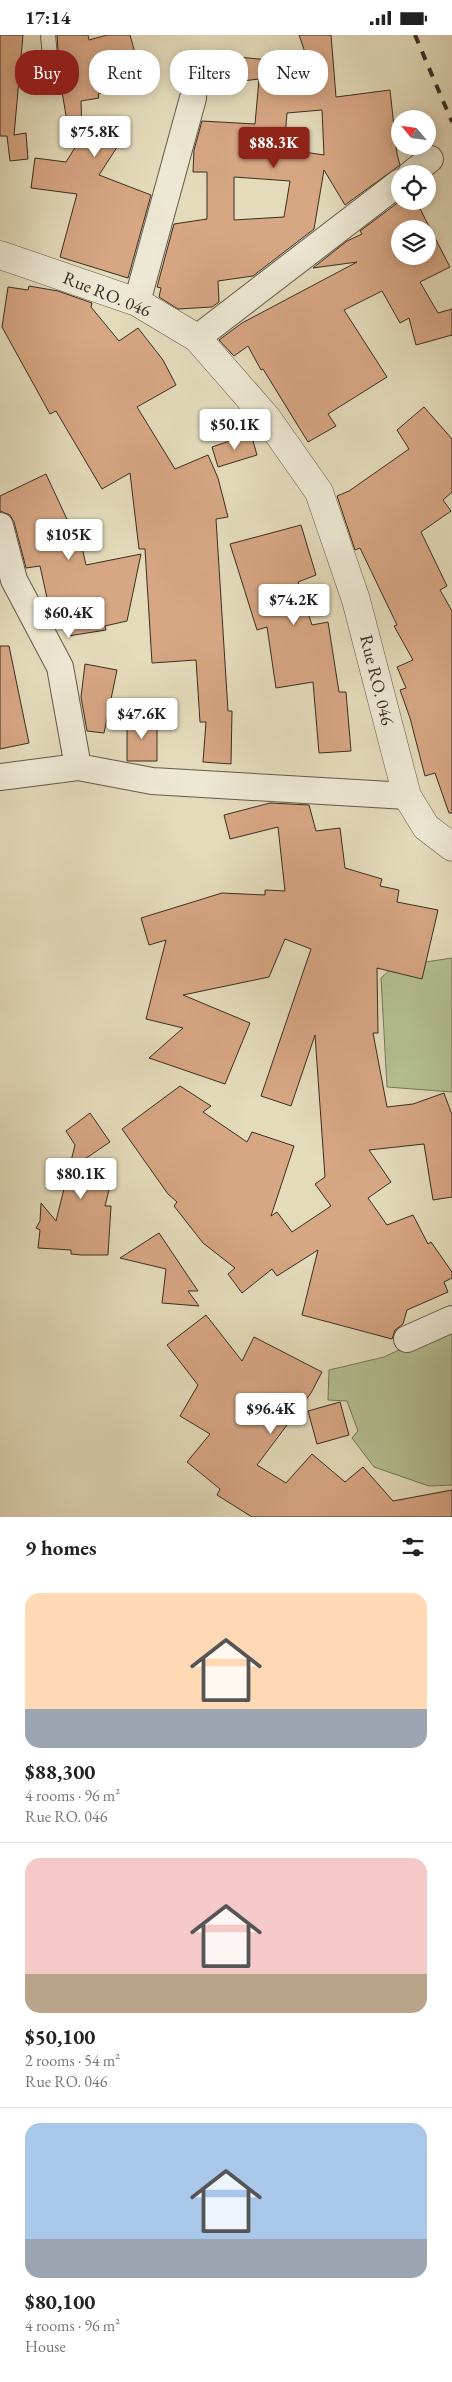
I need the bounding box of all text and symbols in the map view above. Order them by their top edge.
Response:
text: 17:14 [25,5,71,30]
chip: Buy [15,50,79,95]
chip: Rent [89,50,160,95]
chip: Filters [170,50,248,95]
chip: New [258,50,328,95]
north arrow [391,110,436,155]
map controls [391,110,436,265]
pin: $75.8K [54,115,136,158]
text: $75.8K [71,121,119,142]
pin: $88.3K [233,127,315,169]
text: $88.3K [250,132,298,153]
button: locate [391,165,436,210]
button: layers [391,220,436,265]
street label: Rue RO. 046 [60,266,155,322]
pin: $50.1K [194,409,276,451]
text: $50.1K [211,414,259,435]
pin: $105K [34,519,104,561]
text: $105K [47,524,91,545]
pin: $74.2K [253,583,335,626]
text: $74.2K [270,589,318,610]
pin: $60.4K [28,597,110,639]
text: $60.4K [45,602,93,623]
street label: Rue RO. 046 [355,632,400,728]
pin: $47.6K [101,697,183,740]
text: $47.6K [118,703,166,724]
pin: $80.1K [40,1157,122,1200]
text: $80.1K [57,1163,105,1184]
pin: $96.4K [230,1393,312,1435]
text: $96.4K [247,1398,295,1419]
icon: filters [399,1533,427,1561]
text: 9 homes [25,1534,97,1561]
icon: home [181,1625,271,1715]
text: $88,300 [25,1758,95,1785]
text: 4 rooms · 96 m² [25,1785,120,1806]
text: Rue RO. 046 [25,1806,107,1827]
icon: home [181,1891,271,1981]
text: $50,100 [25,2023,95,2050]
text: 2 rooms · 54 m² [25,2050,120,2071]
text: Rue RO. 046 [25,2071,107,2092]
icon: home [181,2156,271,2246]
text: $80,100 [25,2288,95,2315]
text: 4 rooms · 96 m² [25,2315,120,2336]
text: House [25,2336,66,2357]

